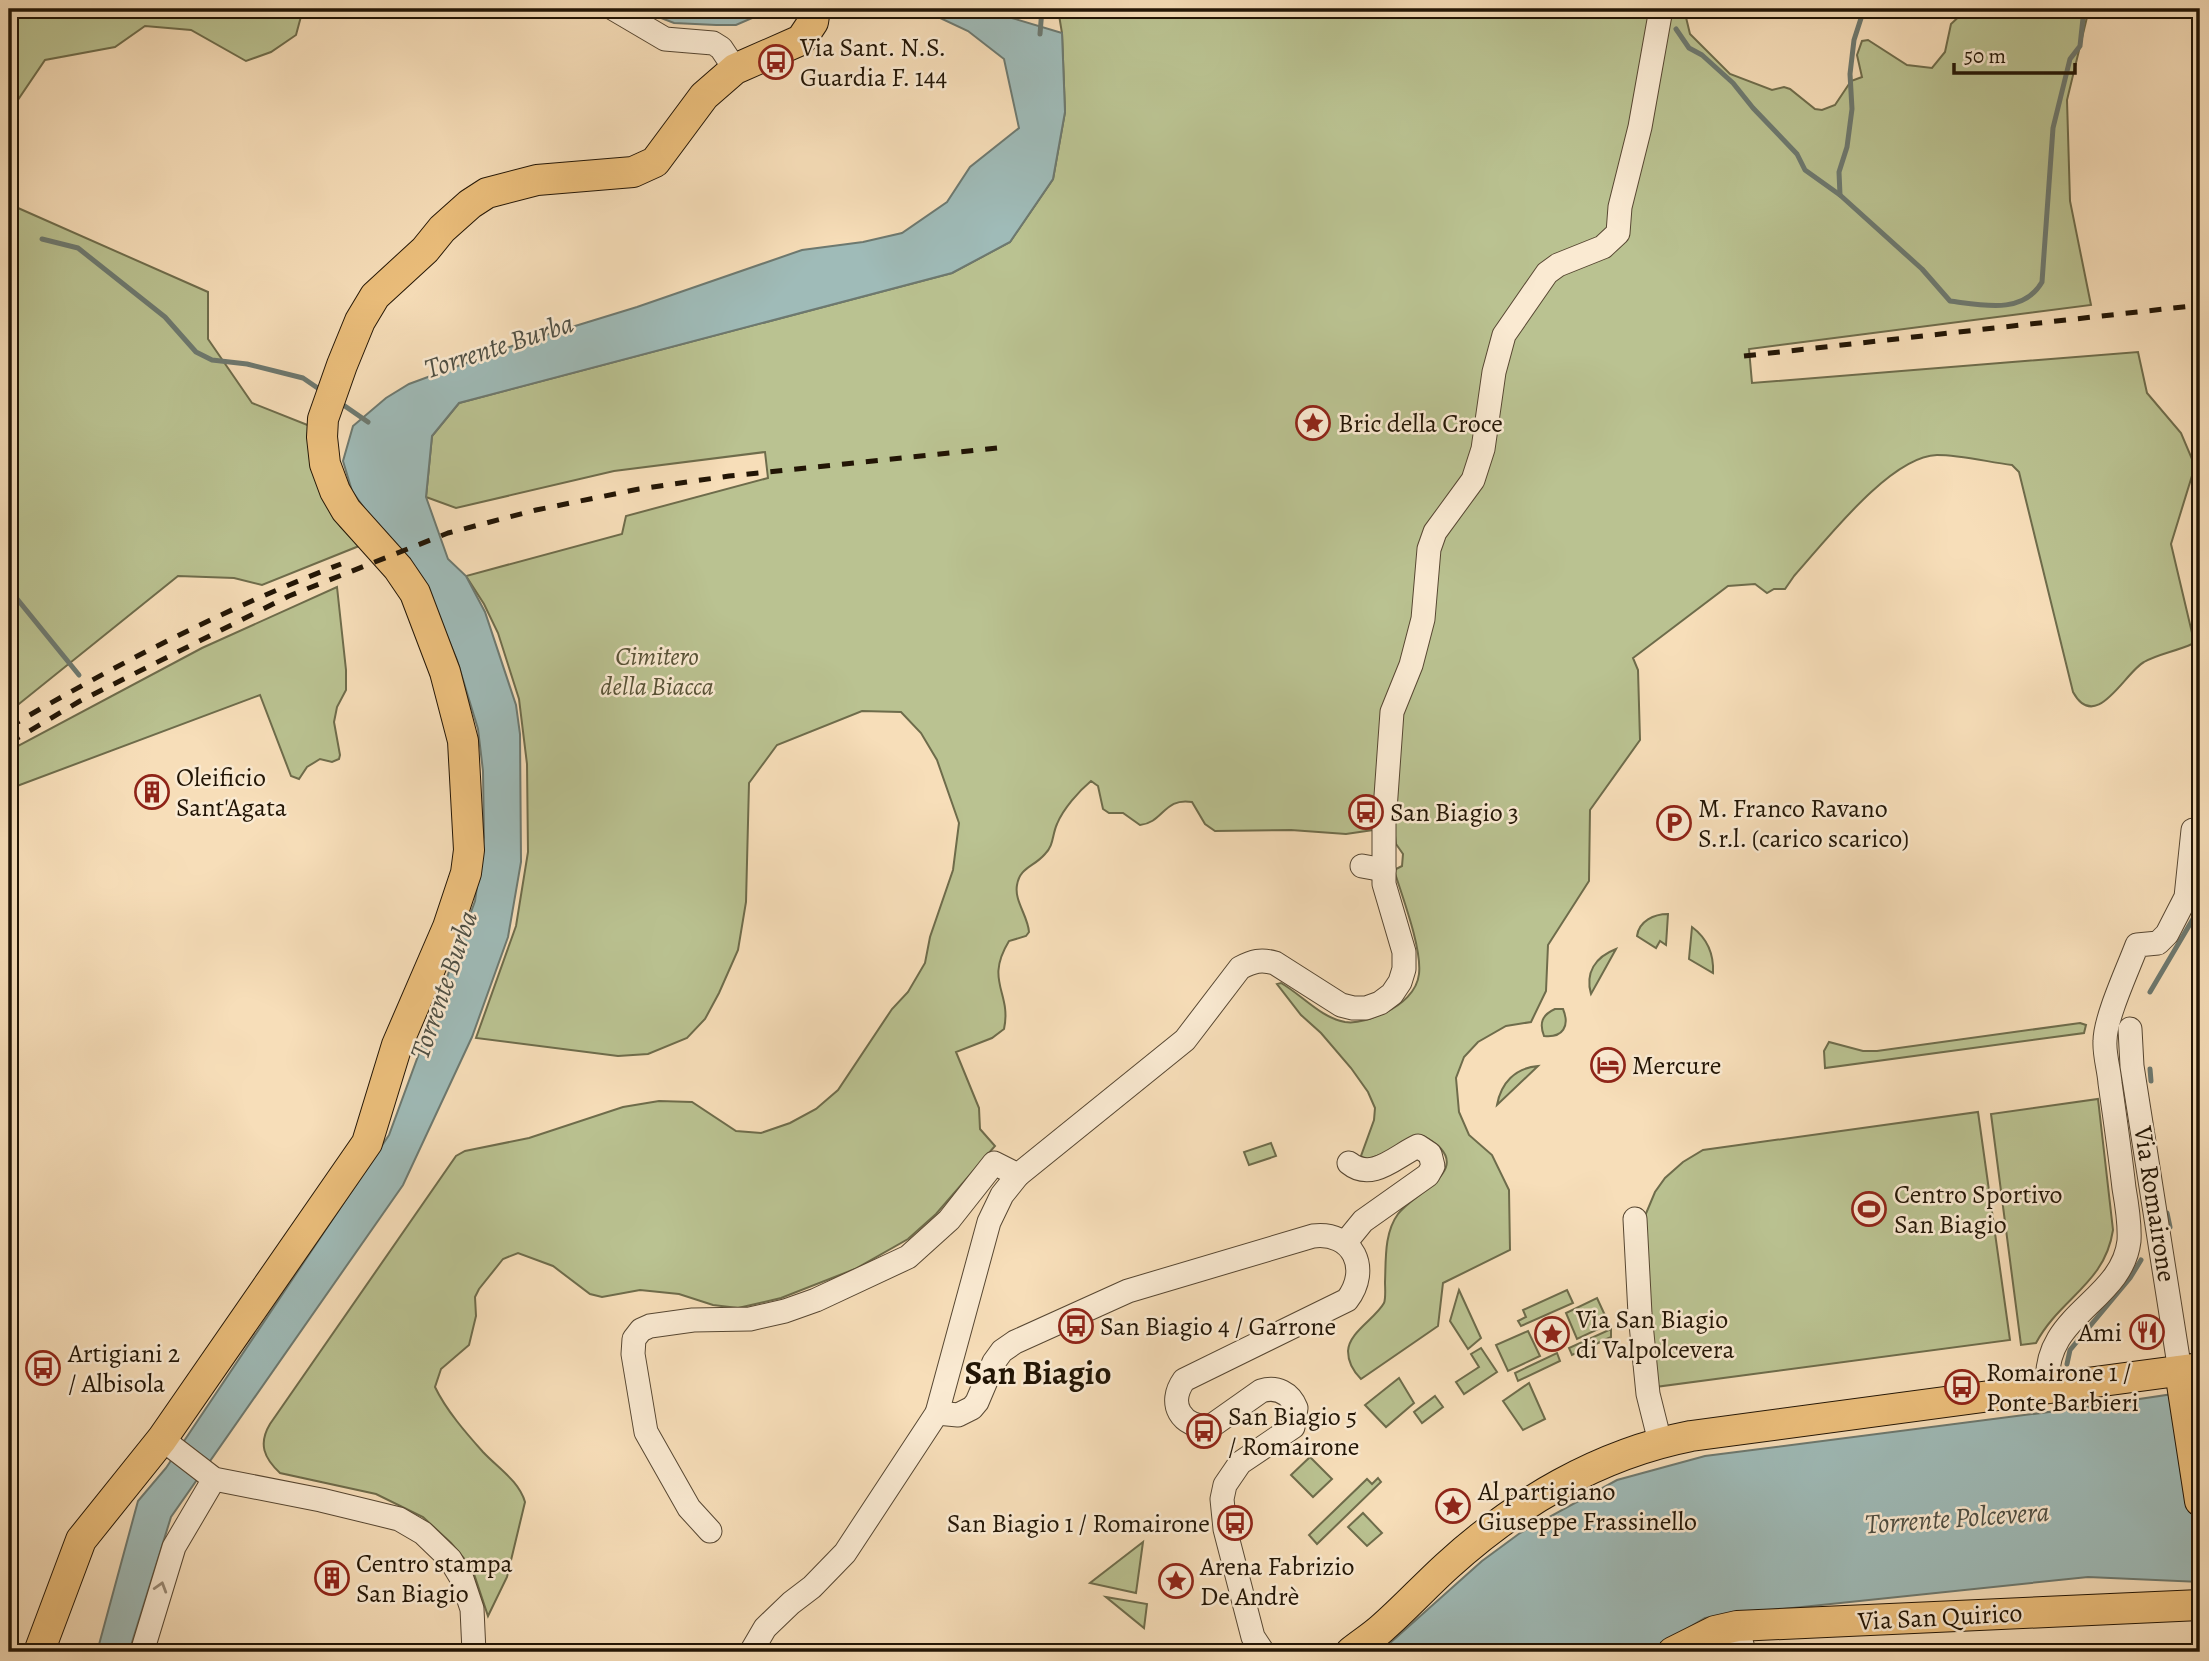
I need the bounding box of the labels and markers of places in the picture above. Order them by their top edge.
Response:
place label: Via Sant. N.S. Guardia F. 144 [799,30,947,95]
bus stop icon: Via Sant. N.S. Guardia F. 144 [757,43,795,81]
place icon: Bric della Croce [1294,404,1332,442]
place label: Bric della Croce [1338,406,1503,441]
place label: Oleificio Sant'Agata [176,760,287,825]
building icon: Oleificio Sant'Agata [133,773,171,811]
place label: M. Franco Ravano S.r.l. (carico scarico) [1698,791,1909,856]
bus stop icon: San Biagio 3 [1347,793,1385,831]
place label: San Biagio 3 [1390,795,1519,830]
parking icon: M. Franco Ravano S.r.l. (carico scarico) [1655,804,1693,842]
hotel icon: Mercure [1589,1046,1627,1084]
place label: Mercure [1632,1048,1721,1083]
place label: Centro Sportivo San Biagio [1894,1177,2063,1242]
sports icon: Centro Sportivo San Biagio [1850,1190,1888,1228]
place label: Via San Biagio di Valpolcevera [1575,1302,1735,1367]
bus stop icon: San Biagio 4 / Garrone [1057,1307,1095,1345]
place label: San Biagio 4 / Garrone [1100,1309,1336,1344]
restaurant icon: Ami [2128,1313,2166,1351]
place icon: Via San Biagio di Valpolcevera [1533,1315,1571,1353]
place label: Ami [2077,1315,2122,1350]
place label: Artigiani 2 / Albisola [67,1336,180,1401]
bus stop icon: Artigiani 2 / Albisola [24,1349,62,1387]
place label: Romairone 1 / Ponte Barbieri [1986,1355,2139,1420]
bus stop icon: Romairone 1 / Ponte Barbieri [1943,1368,1981,1406]
place label: San Biagio 5 / Romairone [1228,1399,1359,1464]
bus stop icon: San Biagio 5 / Romairone [1185,1412,1223,1450]
place label: Al partigiano Giuseppe Frassinello [1477,1474,1697,1539]
place icon: Al partigiano Giuseppe Frassinello [1434,1487,1472,1525]
bus stop icon: San Biagio 1 / Romairone [1216,1504,1254,1542]
place label: San Biagio 1 / Romairone [947,1506,1210,1541]
place label: Centro stampa San Biagio [356,1546,513,1611]
place label: Arena Fabrizio De Andrè [1199,1549,1355,1614]
building icon: Centro stampa San Biagio [313,1559,351,1597]
place icon: Arena Fabrizio De Andrè [1157,1562,1195,1600]

